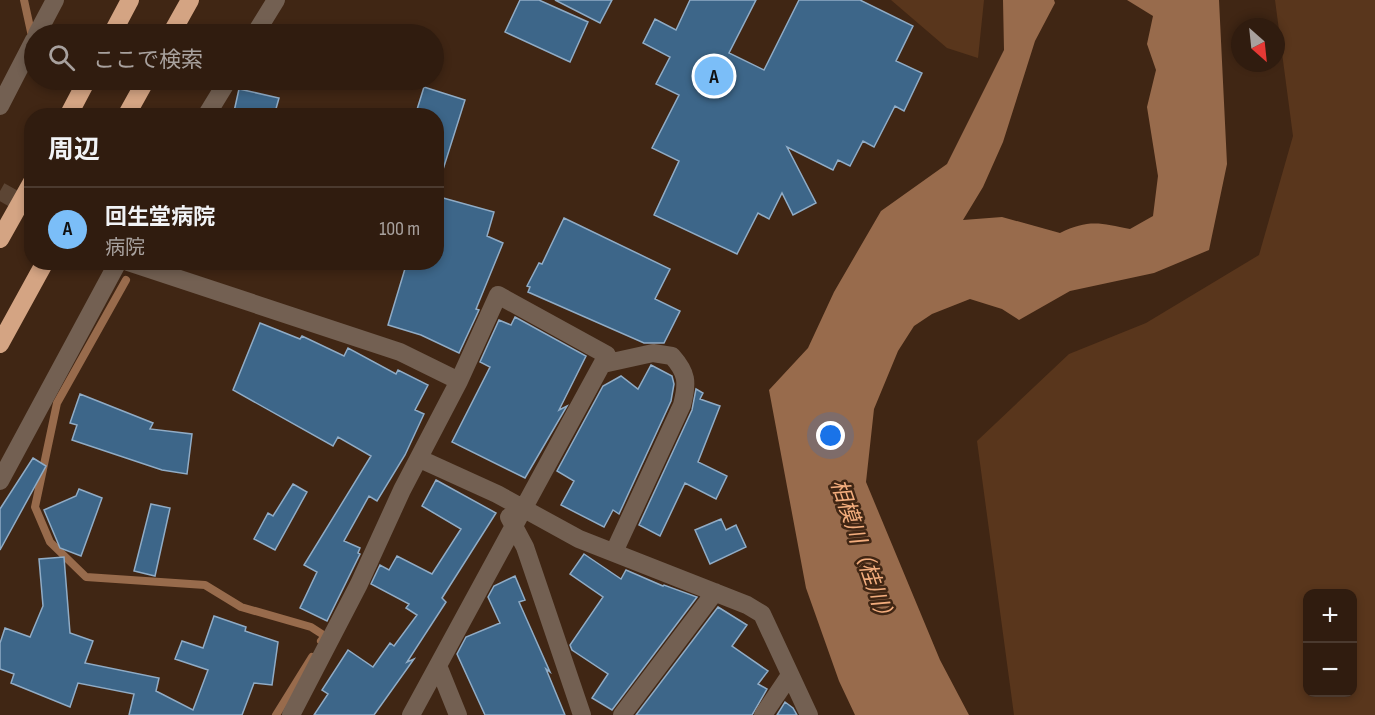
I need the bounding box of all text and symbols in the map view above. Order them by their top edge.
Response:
north arrow [1231,18,1285,72]
search box [24,24,444,90]
icon: search [45,41,78,74]
text: ここで検索 [93,47,203,74]
pin: A [694,54,734,98]
text: 周辺 [48,135,100,166]
text: 回生堂病院 [105,204,215,231]
text: A [63,217,72,241]
text: 100 m [379,217,420,241]
text: 病院 [105,236,145,260]
your location [816,421,845,450]
water label: 相模川（桂川） [824,476,900,630]
map controls [1303,589,1357,697]
button: + [1303,589,1357,643]
button: − [1303,643,1357,697]

